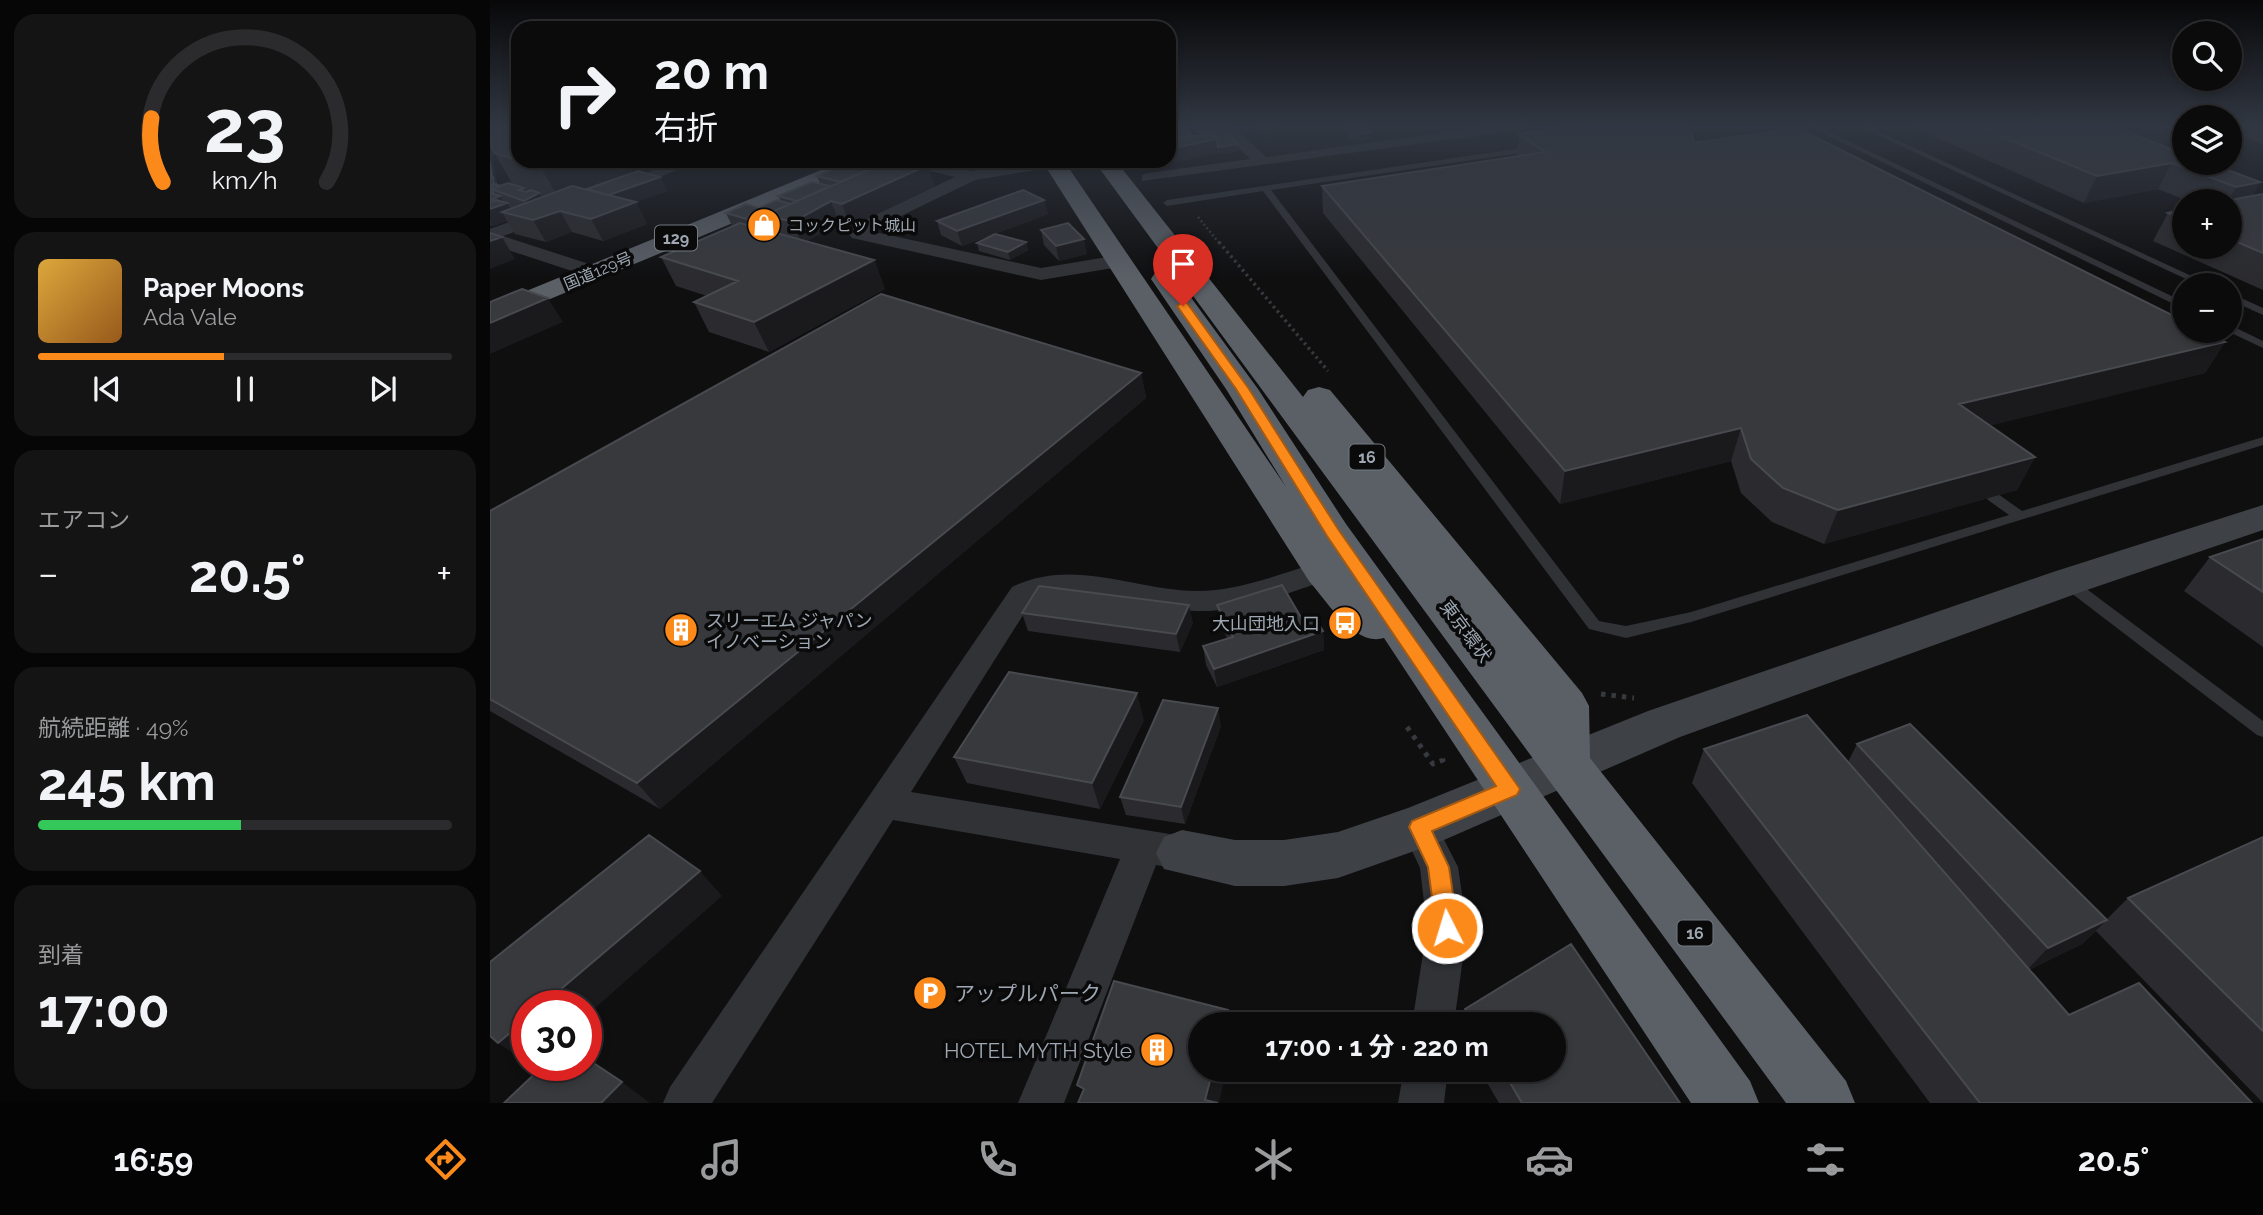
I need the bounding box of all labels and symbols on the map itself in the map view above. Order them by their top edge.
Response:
shop icon: コックピット城山 [745,206,783,244]
place label: コックピット城山 [788,216,916,235]
road number: 129 [655,226,697,250]
pin [1153,234,1213,306]
street label: 国道129号 [561,248,635,294]
road number: 16 [1350,445,1384,470]
street label: 東京環状 [1436,596,1496,666]
bus stop icon: 大山団地入口 [1326,604,1364,642]
place label: スリーエム ジャパン イノベーション [706,610,873,652]
building icon: スリーエム ジャパン イノベーション [662,611,700,649]
place label: 大山団地入口 [1212,613,1320,634]
position arrow [1410,891,1484,965]
road number: 16 [1678,920,1712,945]
parking icon: アップルパーク [911,974,949,1012]
place label: アップルパーク [954,981,1101,1006]
speed limit sign: 30 [511,990,602,1081]
building icon: HOTEL MYTH Style [1138,1031,1176,1069]
place label: HOTEL MYTH Style [944,1038,1132,1063]

